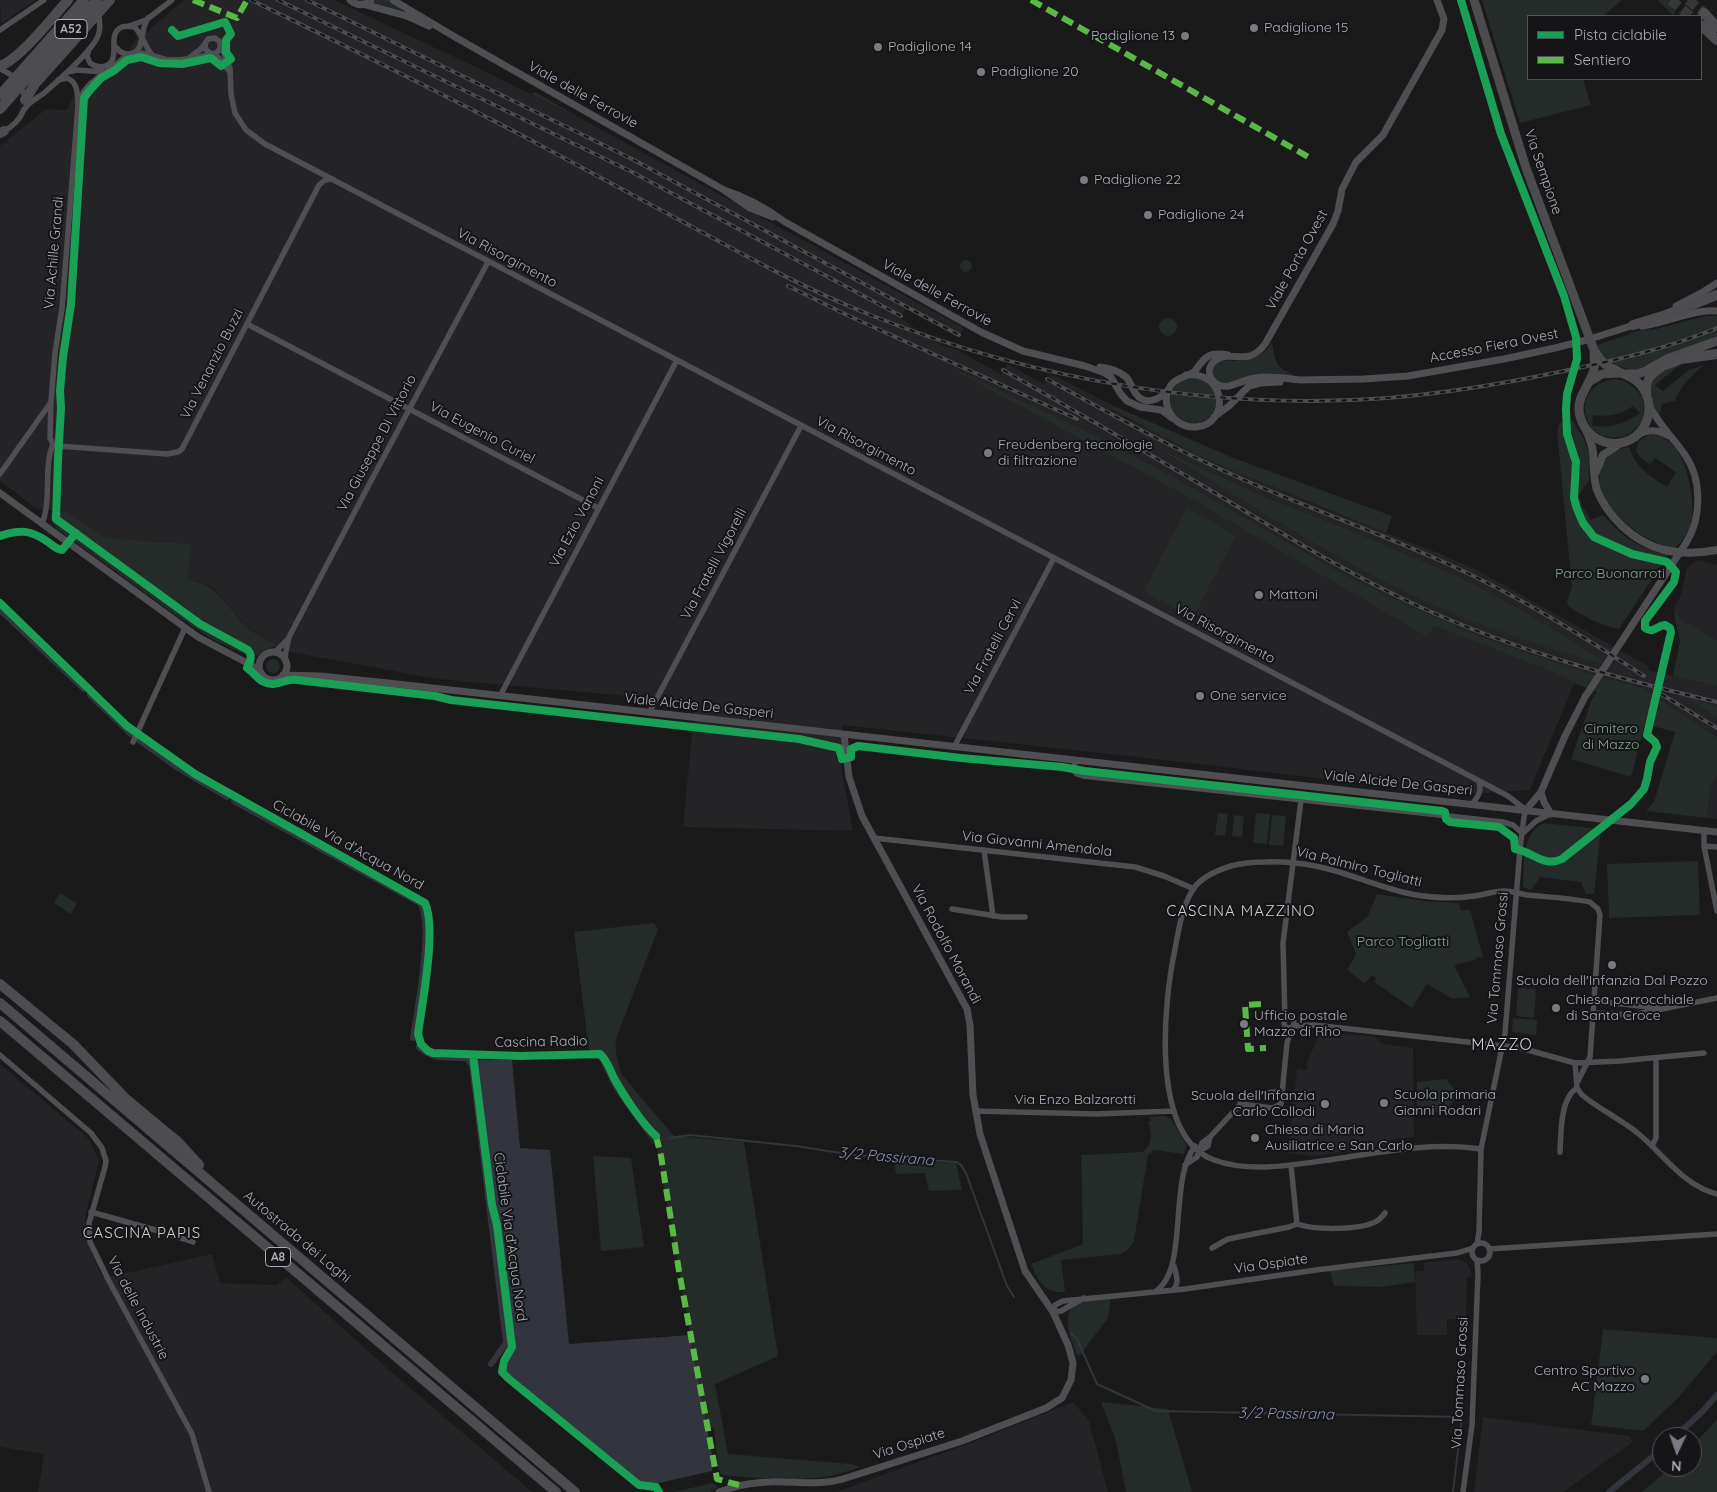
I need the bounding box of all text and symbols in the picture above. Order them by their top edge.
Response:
legend [1527,15,1702,80]
road number: A52 [55,20,87,38]
place label: Padiglione 15 [1264,20,1348,36]
marker: Padiglione 15 [1248,22,1260,34]
text: Pista ciclabile [1574,25,1667,44]
place label: Padiglione 13 [1091,28,1175,44]
marker: Padiglione 13 [1179,30,1191,42]
place label: Padiglione 14 [888,39,972,55]
marker: Padiglione 14 [872,41,884,53]
text: Sentiero [1574,50,1631,69]
street label: Viale delle Ferrovie [525,58,641,132]
place label: Padiglione 20 [991,64,1079,80]
marker: Padiglione 20 [975,66,987,78]
street label: Via Sempione [1521,127,1565,217]
place label: Padiglione 22 [1094,172,1181,188]
marker: Padiglione 22 [1078,174,1090,186]
street label: Via Achille Grandi [41,196,67,310]
place label: Padiglione 24 [1158,207,1244,223]
street label: Viale Porta Ovest [1263,207,1331,313]
marker: Padiglione 24 [1142,209,1154,221]
street label: Via Risorgimento [454,225,560,291]
street label: Viale delle Ferrovie [879,256,995,330]
street label: Via Venanzio Buzzi [177,306,247,422]
street label: Accesso Fiera Ovest [1428,325,1560,367]
street label: Via Giuseppe Di Vittorio [334,372,420,514]
street label: Via Eugenio Curiel [427,398,537,468]
street label: Via Risorgimento [813,413,919,479]
place label: Freudenberg tecnologie di filtrazione [998,437,1153,470]
marker: Freudenberg tecnologie di filtrazione [982,447,994,459]
street label: Via Ezio Vanoni [546,474,608,570]
street label: Via Fratelli Vigorelli [678,505,750,623]
park label: Parco Buonarroti [1555,566,1665,582]
place label: Mattoni [1269,587,1318,603]
marker: Mattoni [1253,589,1265,601]
street label: Via Fratelli Cervi [961,596,1025,698]
street label: Via Risorgimento [1172,601,1278,667]
place label: One service [1210,688,1287,704]
street label: Viale Alcide De Gasperi [624,690,774,722]
marker: One service [1194,690,1206,702]
park label: Cimitero di Mazzo [1582,721,1640,754]
street label: Viale Alcide De Gasperi [1323,767,1473,799]
street label: Ciclabile Via d’Acqua Nord [269,796,427,894]
street label: Via Giovanni Amendola [961,828,1113,860]
street label: Via Palmiro Togliatti [1294,843,1424,891]
street label: Via Rodolfo Morandi [907,881,985,1007]
street label: Via Tommaso Grossi [1484,891,1512,1025]
district label: CASCINA MAZZINO [1165,902,1317,920]
park label: Parco Togliatti [1357,934,1449,950]
marker: Scuola dell'Infanzia Dal Pozzo [1606,959,1618,971]
place label: Scuola dell'Infanzia Dal Pozzo [1516,973,1708,989]
place label: Chiesa parrocchiale di Santa Croce [1566,992,1694,1024]
marker: Chiesa parrocchiale di Santa Croce [1550,1002,1562,1014]
place label: Ufficio postale Mazzo di Rho [1254,1008,1347,1040]
marker: Ufficio postale Mazzo di Rho [1238,1018,1250,1030]
street label: Cascina Radio [495,1033,587,1051]
district label: MAZZO [1471,1035,1533,1055]
place label: Scuola primaria Gianni Rodari [1394,1087,1496,1120]
place label: Scuola dell'Infanzia Carlo Collodi [1191,1088,1315,1120]
street label: Via Enzo Balzarotti [1014,1092,1136,1108]
marker: Scuola primaria Gianni Rodari [1378,1097,1390,1109]
marker: Scuola dell'Infanzia Carlo Collodi [1319,1098,1331,1110]
place label: Chiesa di Maria Ausiliatrice e San Carlo [1265,1122,1413,1154]
marker: Chiesa di Maria Ausiliatrice e San Carlo [1249,1132,1261,1144]
water label: 3/2 Passirana [838,1144,934,1170]
street label: Ciclabile Via d’Acqua Nord [490,1151,530,1323]
street label: Autostrada dei Laghi [240,1187,354,1287]
district label: CASCINA PAPIS [81,1224,203,1242]
road number: A8 [266,1248,290,1266]
street label: Via Ospiate [1233,1251,1309,1277]
street label: Via delle Industrie [104,1253,172,1363]
street label: Via Tommaso Grossi [1448,1317,1472,1449]
place label: Centro Sportivo AC Mazzo [1534,1363,1635,1395]
marker: Centro Sportivo AC Mazzo [1639,1373,1651,1385]
water label: 3/2 Passirana [1238,1404,1334,1424]
street label: Via Ospiate [871,1425,947,1463]
north arrow [1652,1427,1702,1477]
text: N [1671,1457,1682,1475]

